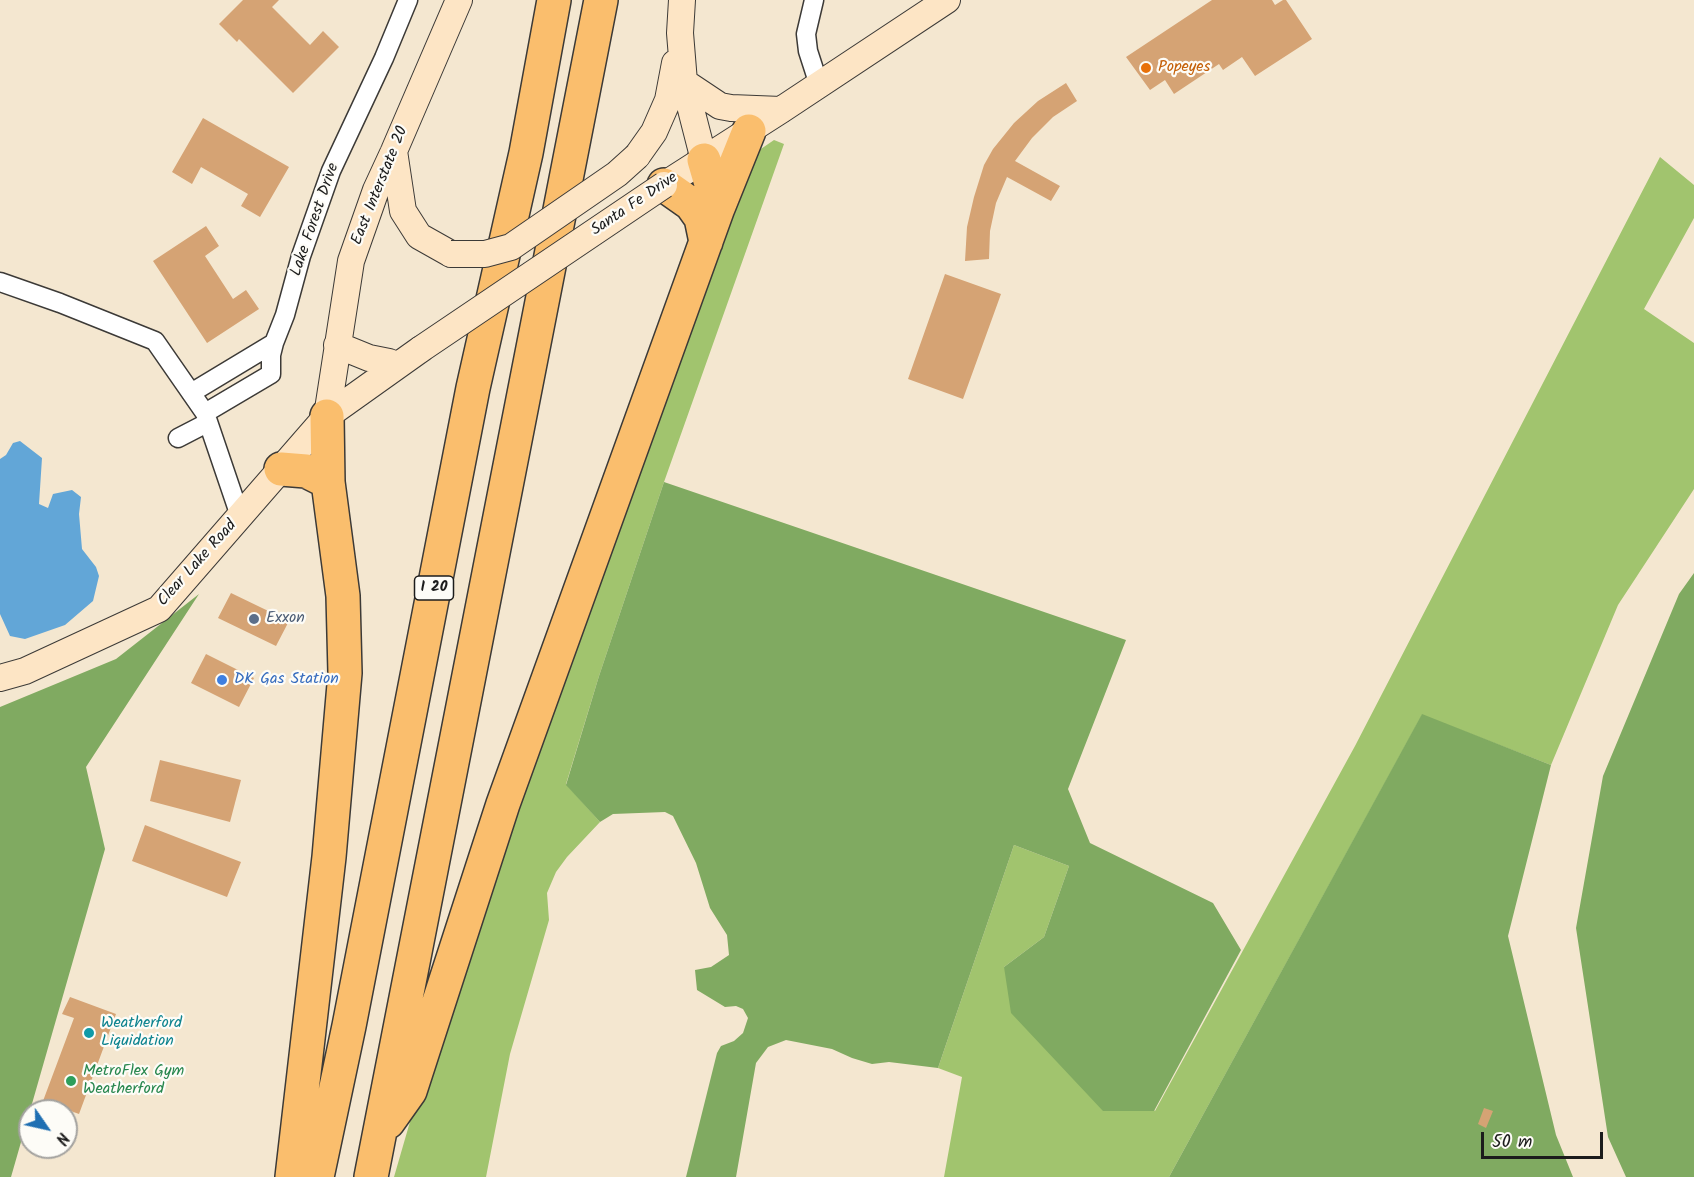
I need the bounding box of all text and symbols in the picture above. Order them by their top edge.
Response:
place label: Popeyes [1158,58,1210,78]
marker: Popeyes [1139,61,1153,75]
street label: East Interstate 20 [348,124,414,248]
street label: Lake Forest Drive [288,161,344,279]
street label: Santa Fe Drive [588,169,682,241]
street label: Clear Lake Road [154,517,242,611]
road number: I 20 [414,576,454,600]
place label: Exxon [266,609,305,629]
marker: Exxon [247,612,261,626]
place label: DK Gas Station [234,670,339,690]
marker: DK Gas Station [215,673,229,687]
place label: Weatherford Liquidation [101,1014,182,1052]
marker: Weatherford Liquidation [82,1026,96,1040]
place label: MetroFlex Gym Weatherford [83,1062,184,1100]
marker: MetroFlex Gym Weatherford [64,1074,78,1088]
north arrow [18,1099,78,1159]
scale bar [1484,1120,1606,1158]
text: N [48,1127,75,1149]
text: 50 m [1492,1128,1532,1157]

